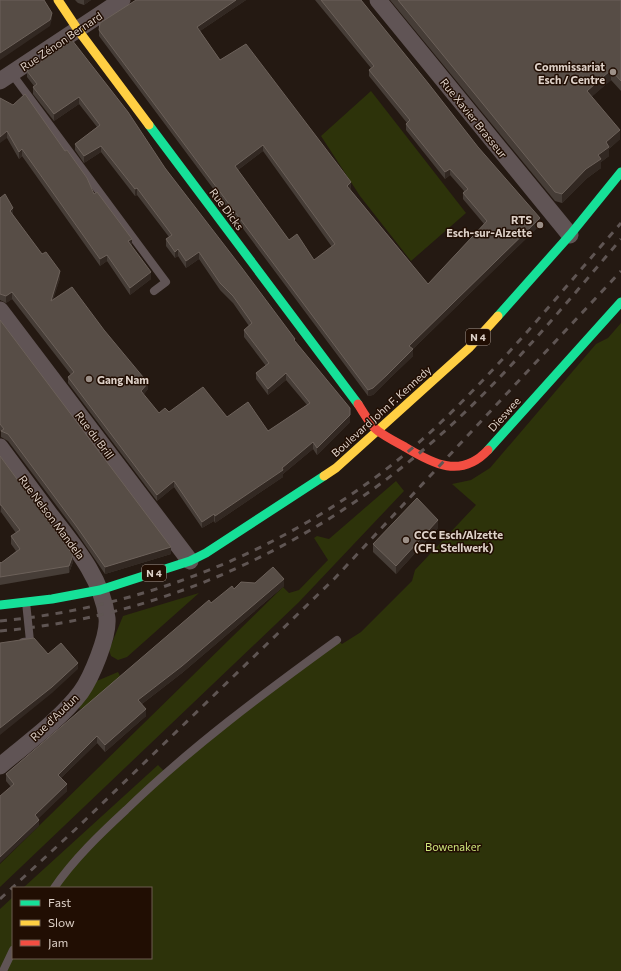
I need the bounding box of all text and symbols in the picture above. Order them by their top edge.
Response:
street label: Rue Zénon Bernard [18,9,104,73]
place label: Commissariat Esch / Centre [535,60,605,86]
marker: Commissariat Esch / Centre [608,67,618,77]
street label: Rue Xavier Brasseur [438,76,510,161]
street label: Rue Dicks [207,186,247,232]
place label: RTS Esch-sur-Alzette [446,213,532,239]
marker: RTS Esch-sur-Alzette [535,220,545,230]
road number: N 4 [466,329,490,345]
street label: Boulevard John F. Kennedy [328,362,435,460]
place label: Gang Nam [97,373,149,386]
marker: Gang Nam [84,374,94,384]
street label: Dieswee [485,394,523,434]
street label: Rue du Brill [73,409,117,461]
street label: Rue Nelson Mandela [16,473,88,561]
place label: CCC Esch/Alzette (CFL Stellwerk) [414,528,503,554]
marker: CCC Esch/Alzette (CFL Stellwerk) [401,535,411,545]
road number: N 4 [142,565,166,581]
street label: Rue d'Audun [27,691,81,743]
park label: Bowenaker [425,840,482,853]
legend [12,887,152,959]
text: Fast [48,895,71,909]
text: Slow [48,915,75,929]
text: Jam [48,935,68,950]

